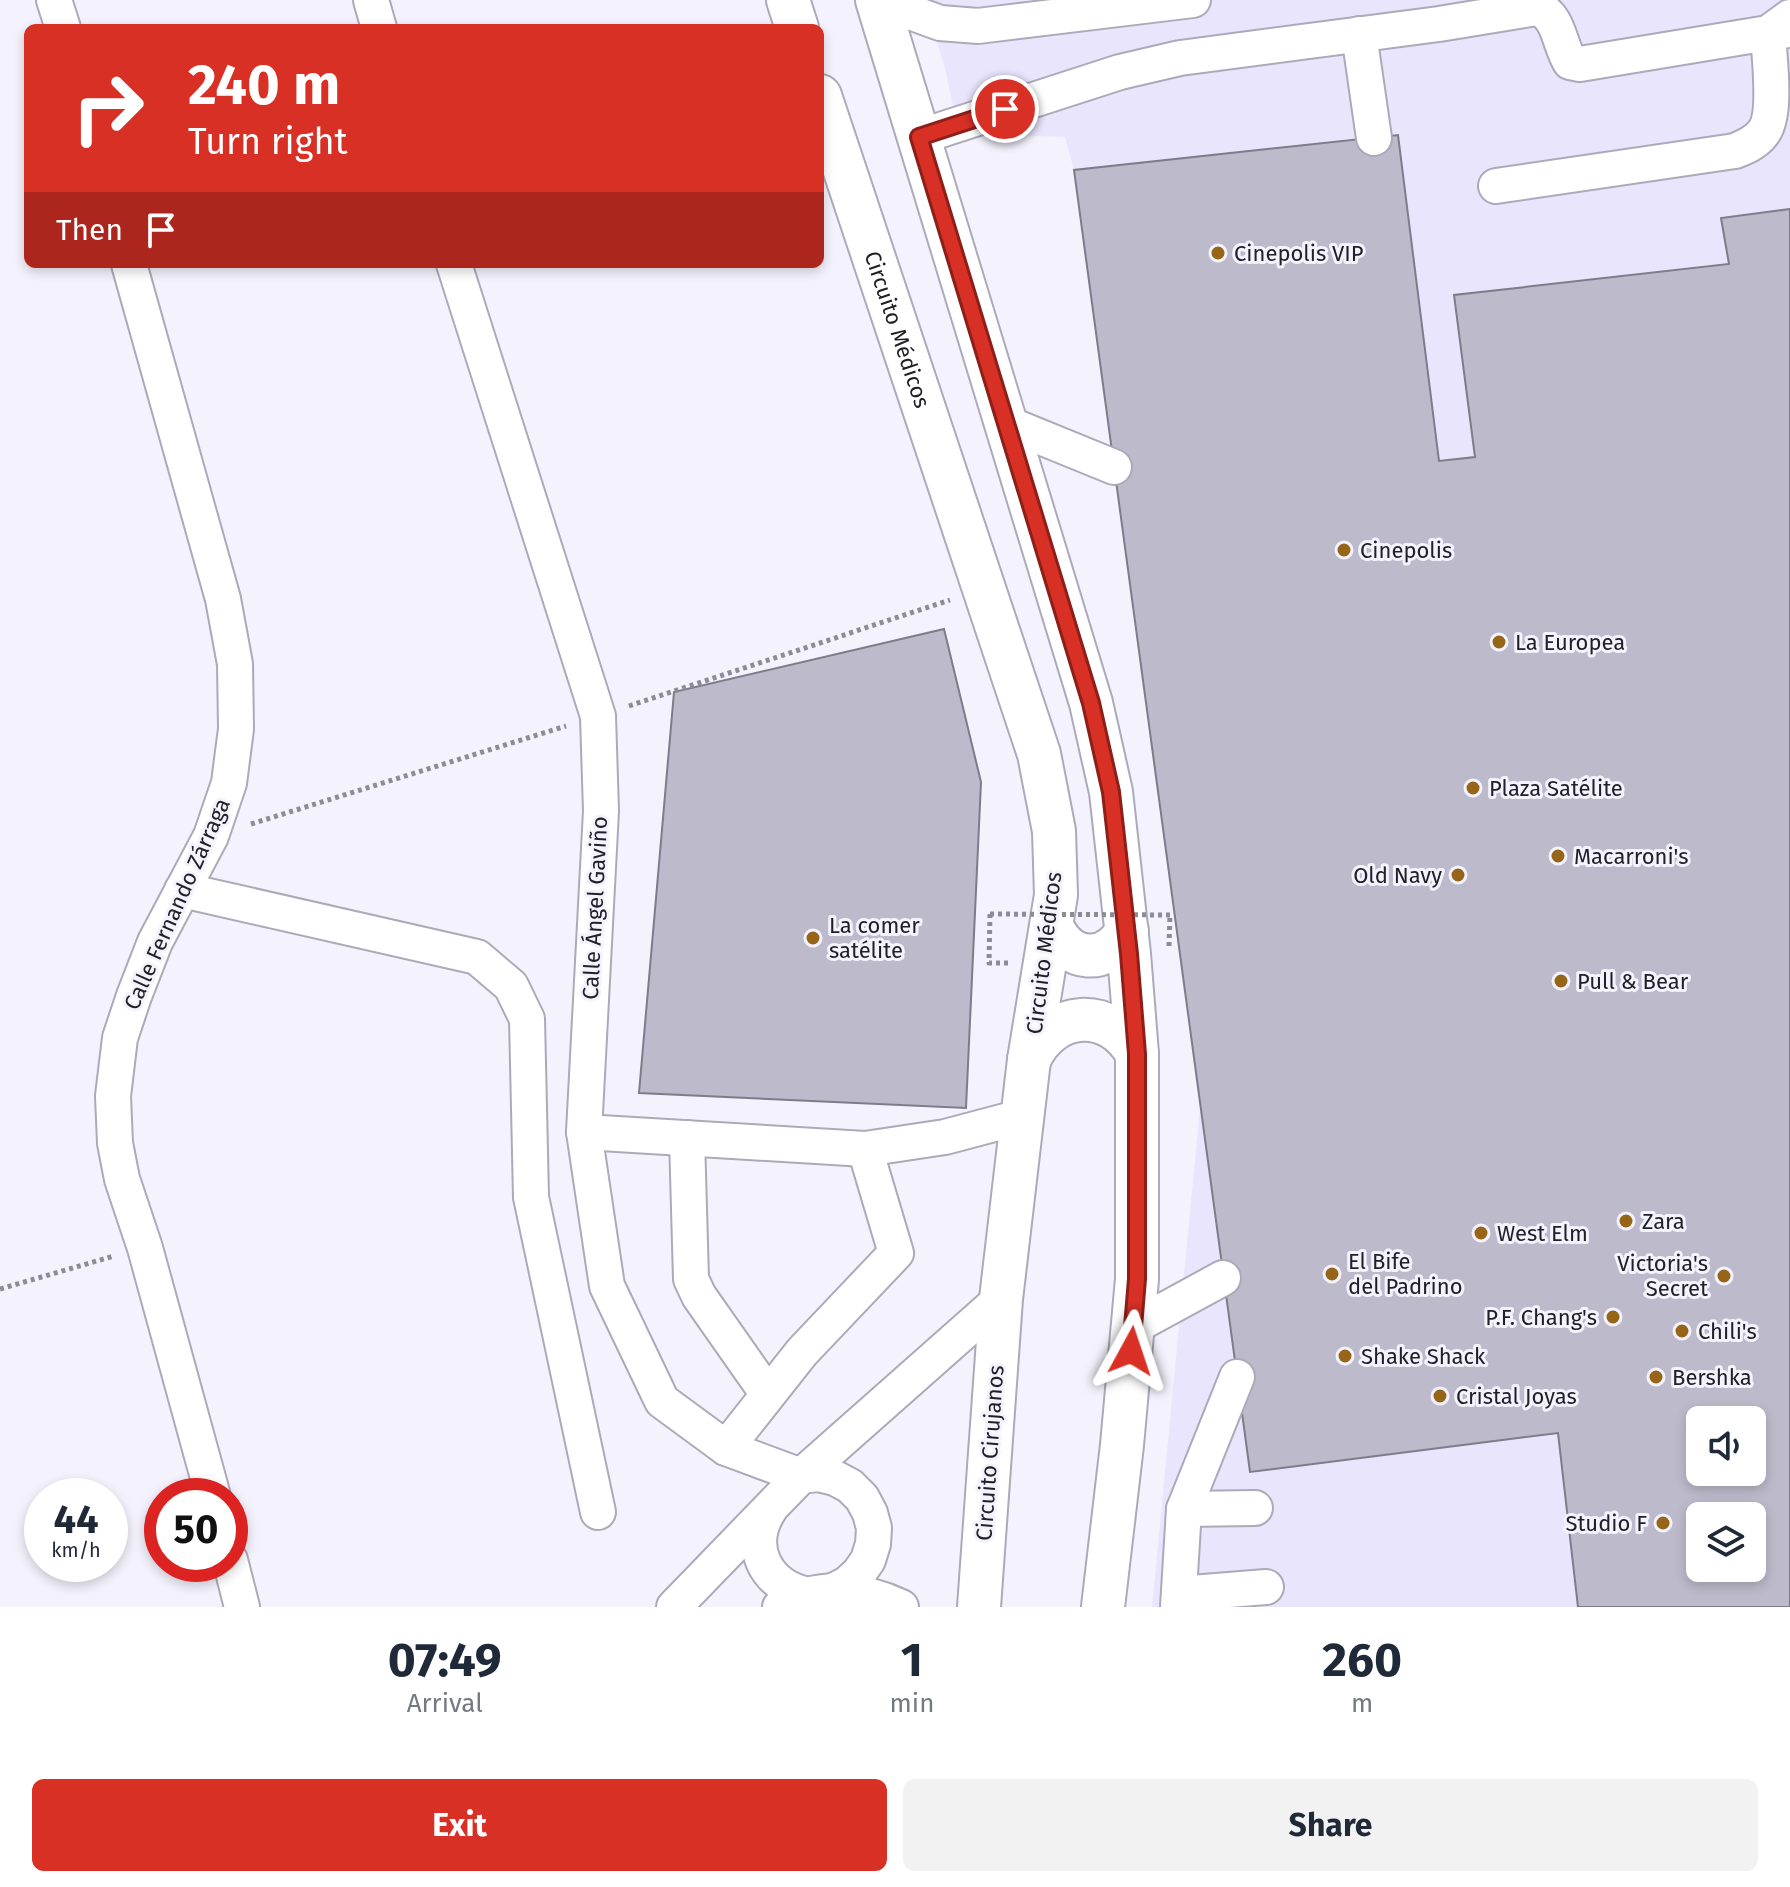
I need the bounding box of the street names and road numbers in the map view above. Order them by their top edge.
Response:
street label: Circuito Médicos [859,247,936,411]
street label: Calle Fernando Zárraga [118,794,236,1014]
street label: Calle Ángel Gaviño [577,816,613,1000]
street label: Circuito Médicos [1021,870,1067,1036]
street label: Circuito Cirujanos [970,1364,1010,1542]

